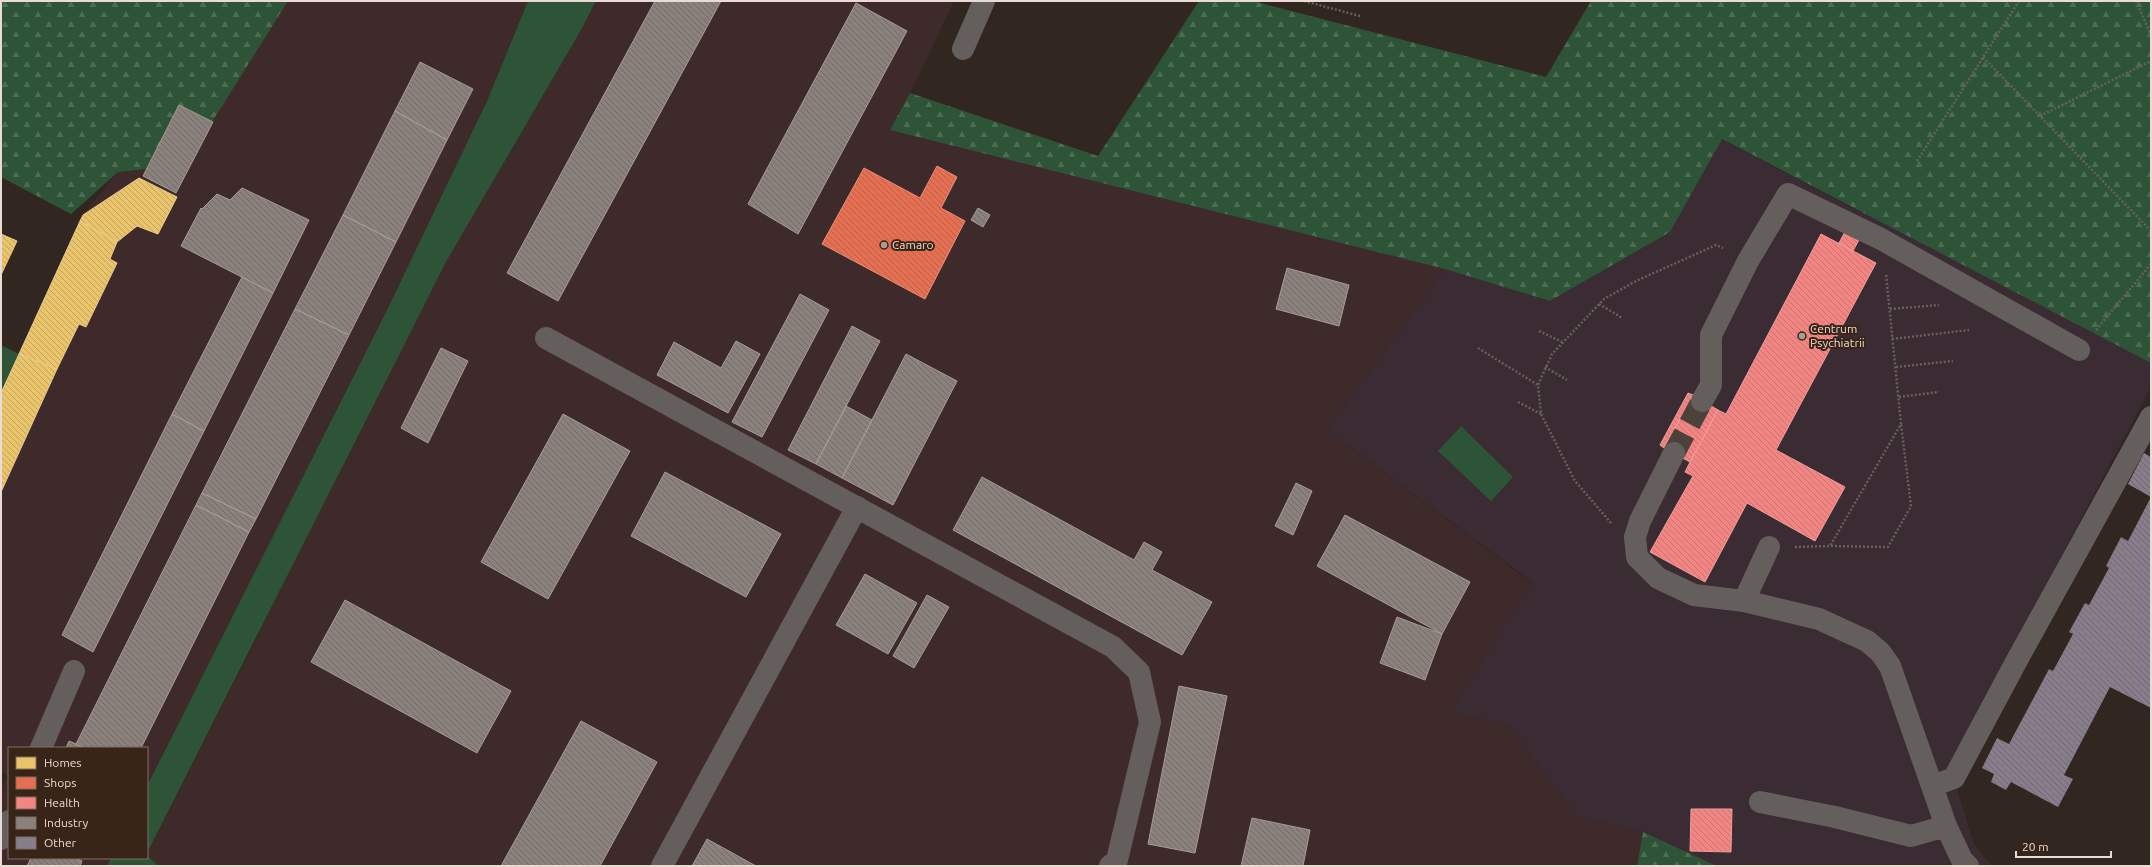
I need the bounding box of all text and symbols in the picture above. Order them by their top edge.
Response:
place label: Camaro [892,238,934,251]
marker: Camaro [879,240,889,250]
place label: Centrum Psychiatrii [1810,322,1865,349]
marker: Centrum Psychiatrii [1797,331,1807,341]
legend [8,747,148,859]
text: Homes [44,756,82,769]
text: Shops [44,776,76,789]
text: Health [44,796,80,809]
text: Industry [44,816,89,829]
scale bar [2016,833,2111,859]
text: Other [44,836,77,849]
text: 20 m [2022,840,2049,853]

